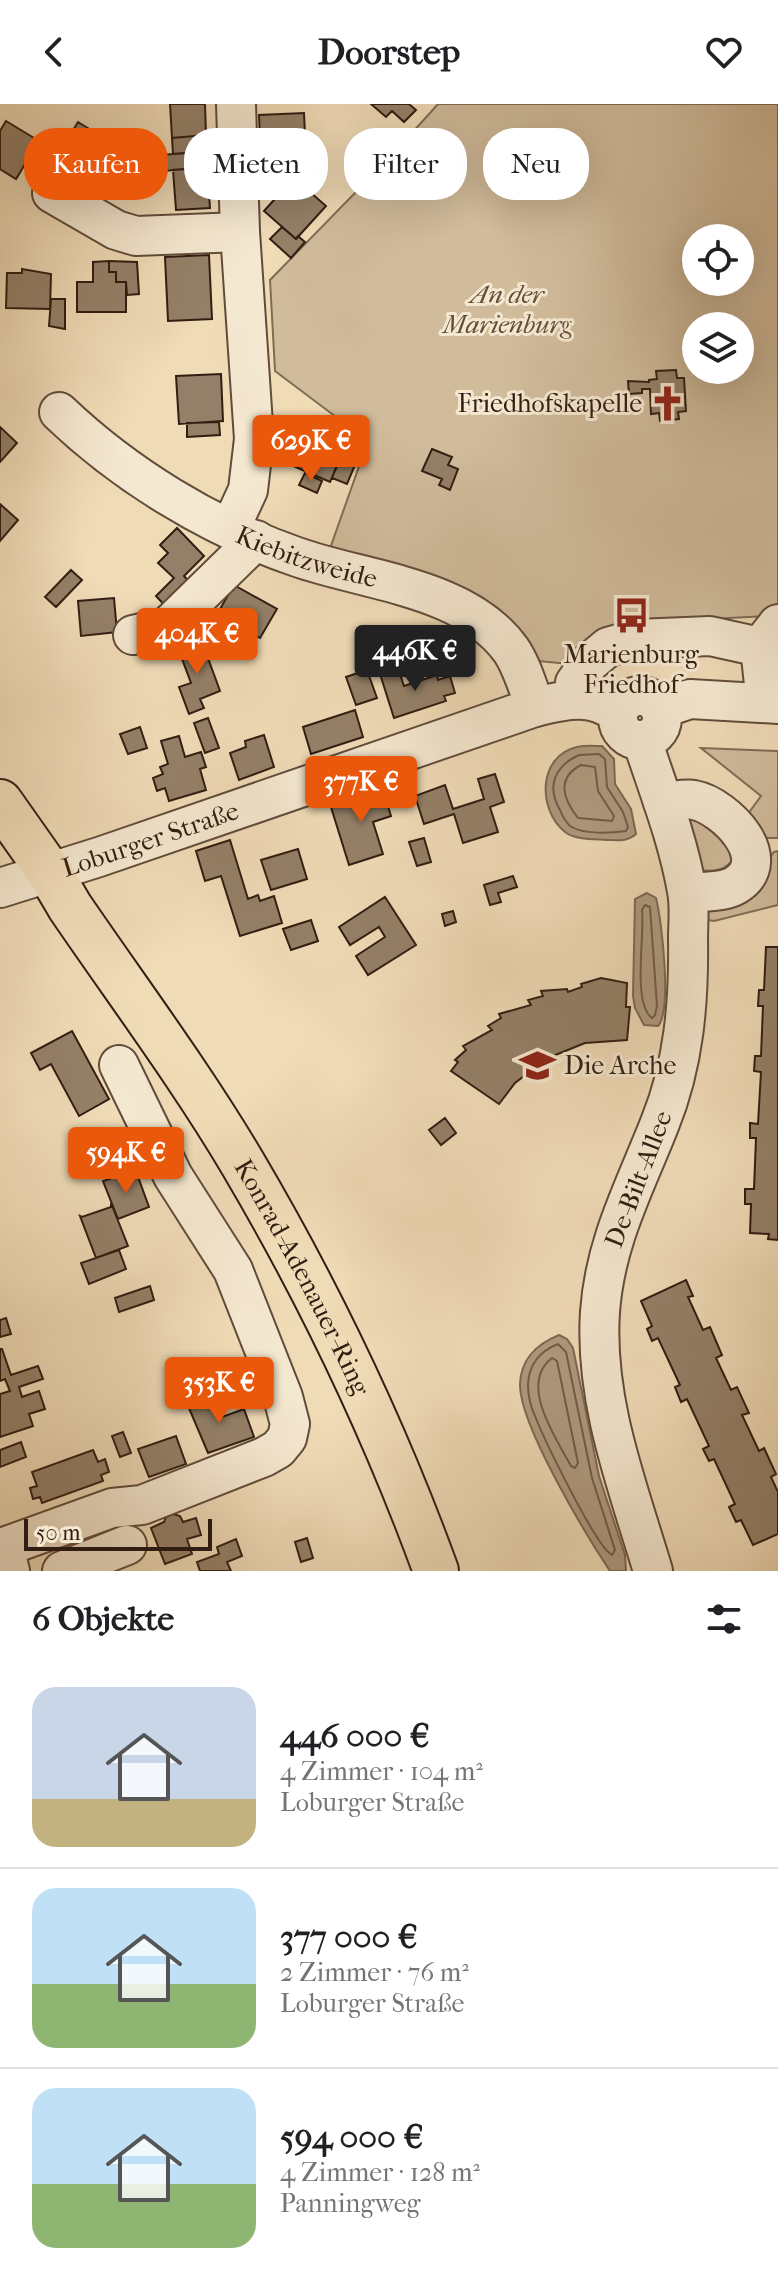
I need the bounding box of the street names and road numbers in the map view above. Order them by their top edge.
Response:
street label: Kiebitzweide [231,519,381,594]
street label: Loburger Straße [58,795,243,884]
street label: De-Bilt-Allee [598,1106,679,1252]
street label: Konrad-Adenauer-Ring [228,1154,377,1401]

